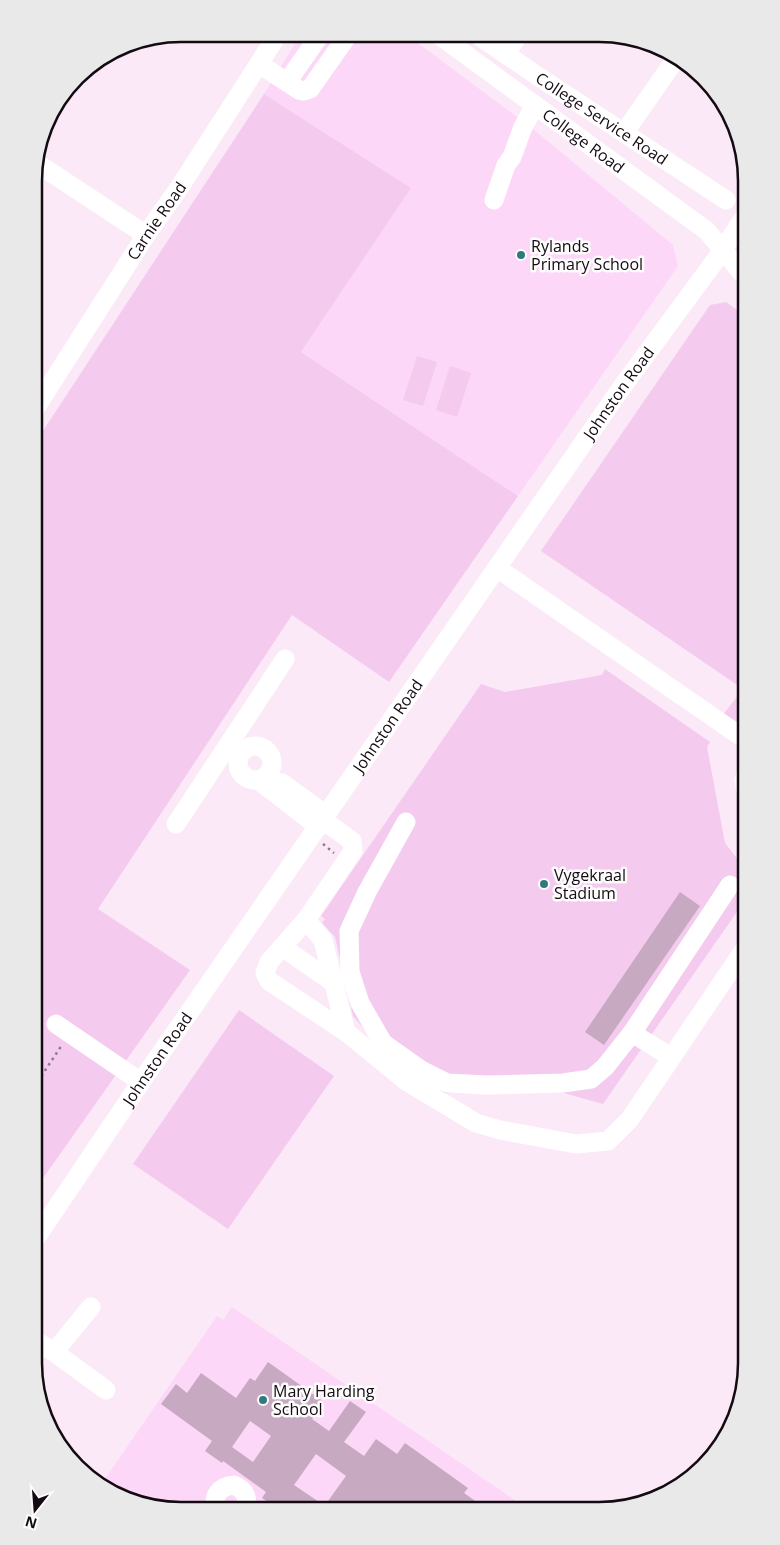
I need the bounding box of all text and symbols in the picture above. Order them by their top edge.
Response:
street label: College Service Road [532,67,672,170]
street label: College Road [538,103,629,178]
street label: Carnie Road [122,177,191,264]
place label: Rylands Primary School [531,235,643,275]
marker: Rylands Primary School [515,249,527,261]
street label: Johnston Road [577,342,659,445]
street label: Johnston Road [347,675,428,778]
place label: Vygekraal Stadium [554,864,626,904]
marker: Vygekraal Stadium [538,878,550,890]
street label: Johnston Road [116,1008,197,1111]
place label: Mary Harding School [273,1380,375,1420]
marker: Mary Harding School [257,1394,269,1406]
north arrow [10,1485,60,1535]
text: N [23,1512,39,1534]

